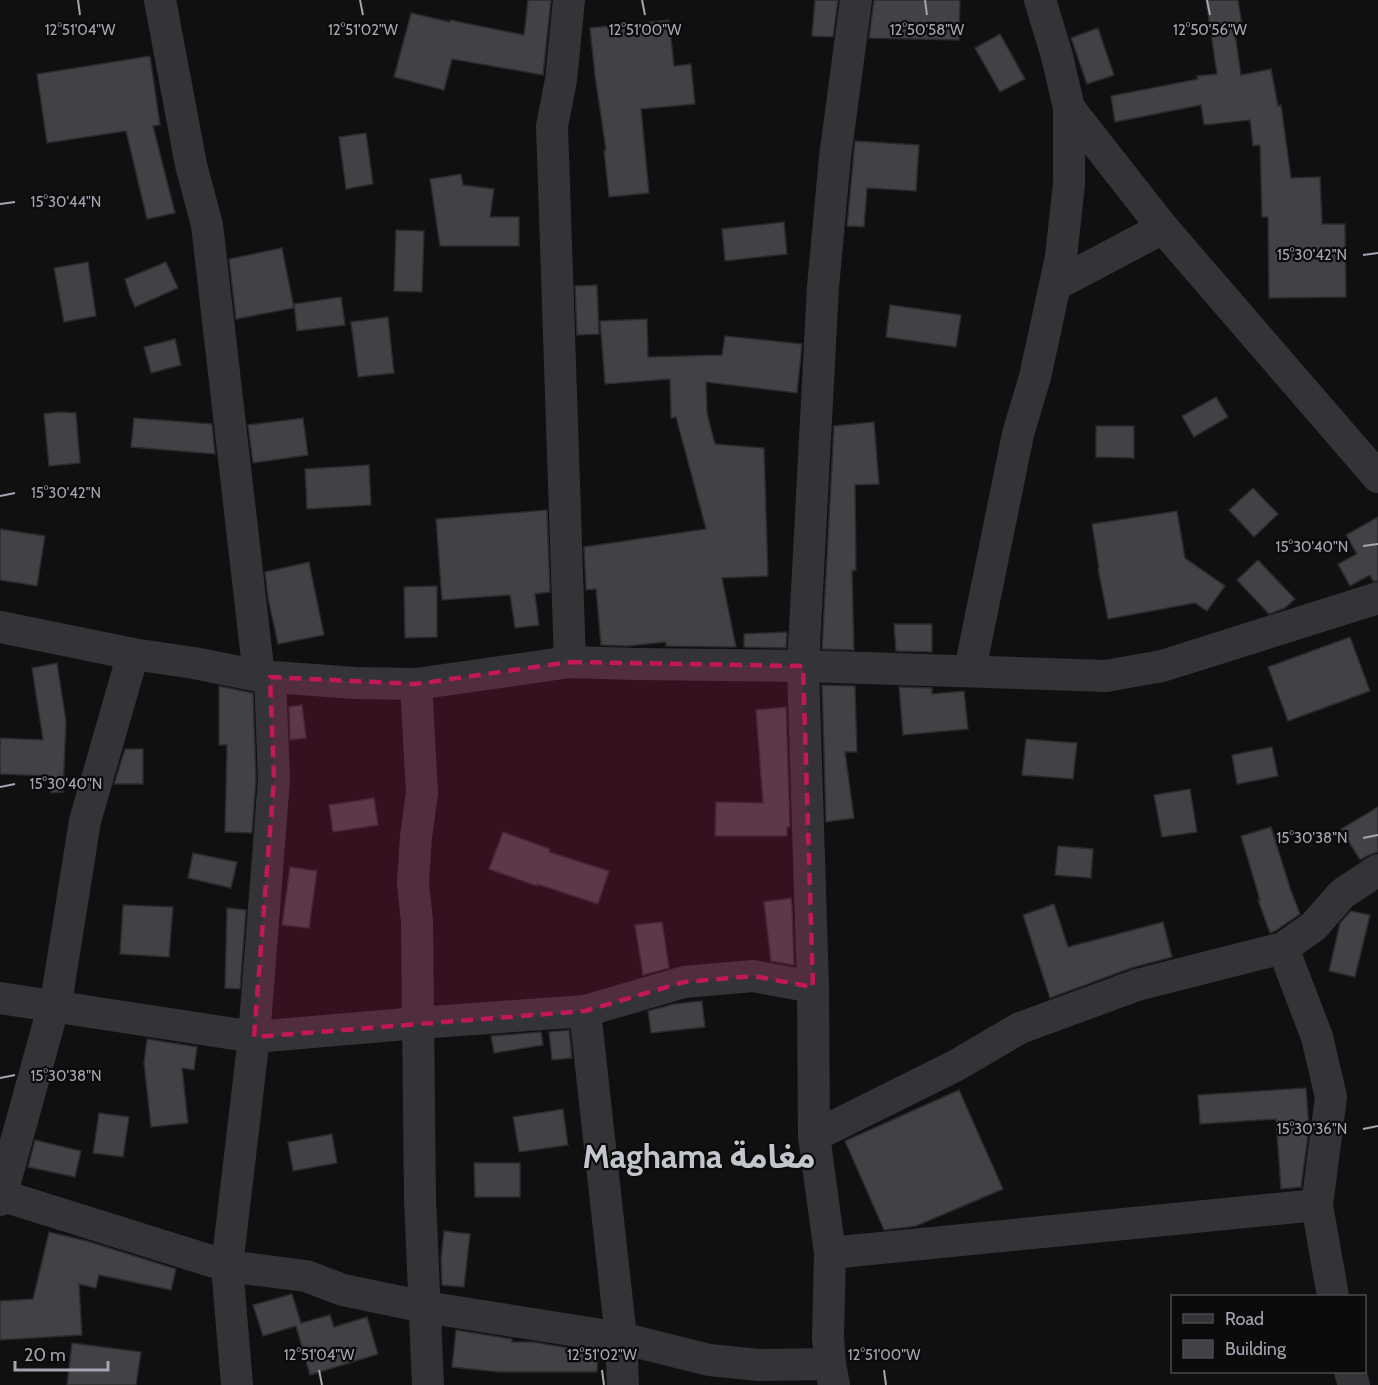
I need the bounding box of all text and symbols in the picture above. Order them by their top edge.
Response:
text: 12°51'04"W [45,21,116,39]
text: 12°51'02"W [328,21,399,39]
text: 12°51'00"W [609,21,682,39]
text: 12°50'58"W [890,21,965,39]
text: 12°50'56"W [1173,21,1248,39]
text: 15°30'44"N [31,193,101,211]
text: 15°30'42"N [1277,246,1347,264]
text: 15°30'42"N [31,484,101,502]
text: 15°30'40"N [1276,538,1348,556]
text: 15°30'40"N [30,775,102,793]
text: 15°30'38"N [1276,829,1348,847]
text: 15°30'38"N [30,1067,102,1085]
text: 15°30'36"N [1277,1120,1347,1138]
district label: Maghama مغامة [583,1136,815,1176]
legend [1171,1295,1366,1373]
text: Road [1225,1308,1264,1330]
scale bar [15,1334,108,1372]
text: Building [1225,1338,1287,1360]
text: 20 m [24,1344,66,1366]
text: 12°51'04"W [284,1346,355,1364]
text: 12°51'02"W [567,1346,638,1364]
text: 12°51'00"W [848,1346,921,1364]

